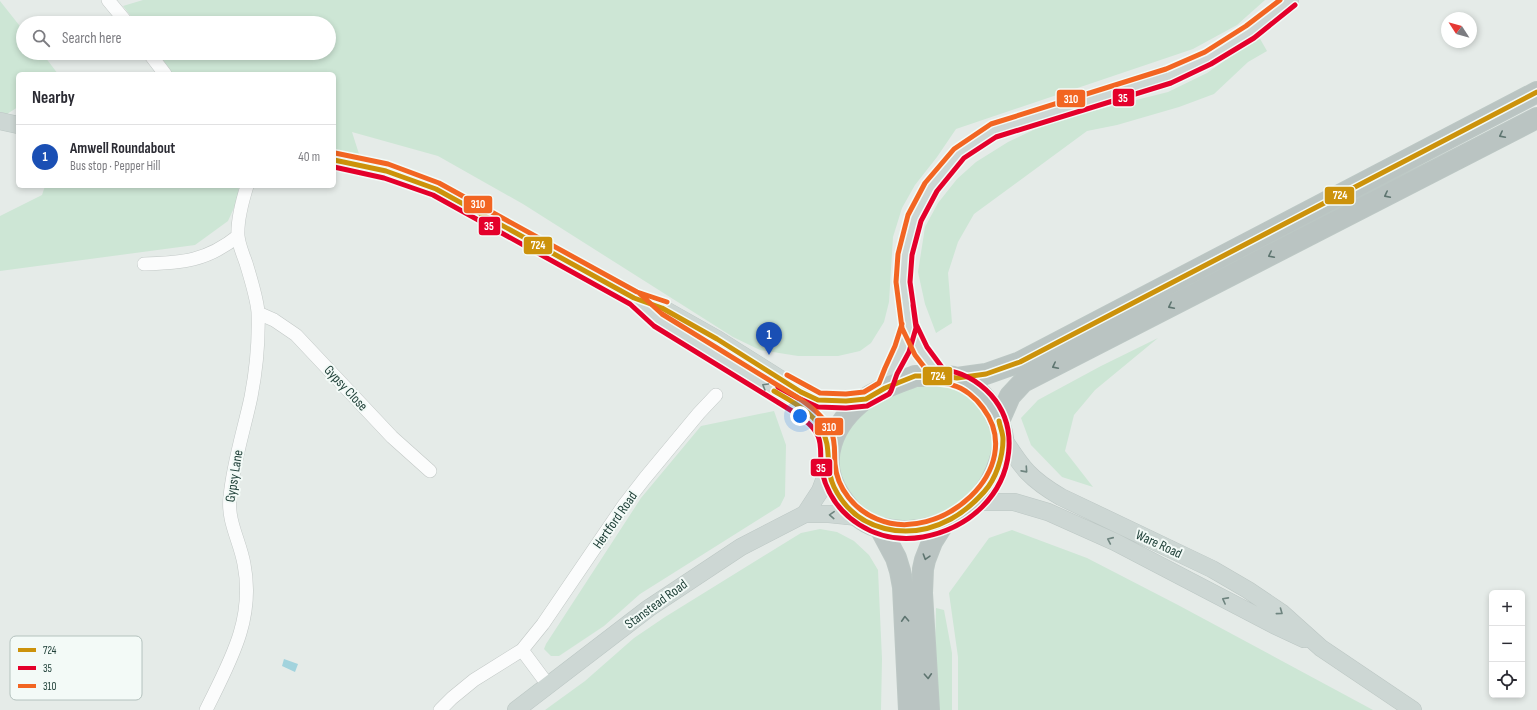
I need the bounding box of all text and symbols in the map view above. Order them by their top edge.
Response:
north arrow [1441,12,1477,48]
search box [16,16,336,60]
icon: search [30,27,52,49]
text: Search here [62,29,122,48]
text: Nearby [32,88,75,108]
line badge: 35 [1112,88,1135,107]
line badge: 310 [1056,89,1086,108]
text: 35 [1118,92,1128,105]
text: 310 [1064,93,1078,106]
one-way arrow [1499,131,1507,138]
text: Amwell Roundabout [70,139,175,158]
text: 1 [42,149,48,165]
text: 40 m [298,149,320,165]
text: Bus stop · Pepper Hill [70,158,160,174]
line badge: 724 [1324,186,1355,205]
text: 724 [1333,189,1347,202]
one-way arrow [1384,190,1391,198]
line badge: 310 [463,195,493,214]
text: 310 [471,198,485,211]
line badge: 35 [478,216,501,236]
text: 35 [484,220,494,233]
line badge: 724 [523,236,553,255]
text: 724 [531,239,545,252]
one-way arrow [1268,250,1276,258]
one-way arrow [1168,302,1175,309]
pin: 1 [756,322,782,355]
one-way arrow [1052,361,1059,368]
street label: Gypsy Close [321,362,371,414]
line badge: 724 [922,366,953,386]
text: 724 [931,370,945,383]
one-way arrow [762,383,769,391]
your location [790,406,810,426]
line badge: 310 [814,417,844,436]
text: 310 [822,421,836,434]
street label: Gypsy Lane [221,449,247,503]
line badge: 35 [810,458,833,477]
text: 35 [816,462,826,475]
one-way arrow [1020,466,1027,473]
street label: Hertford Road [589,488,641,552]
one-way arrow [829,510,835,519]
street label: Ware Road [1133,526,1185,562]
one-way arrow [1106,537,1114,545]
one-way arrow [922,554,931,561]
street label: Stanstead Road [621,576,691,632]
map controls [1489,590,1525,698]
button: + [1489,590,1525,626]
one-way arrow [1222,597,1229,605]
one-way arrow [1275,607,1282,614]
one-way arrow [901,616,909,622]
button: − [1489,626,1525,662]
legend [10,636,142,700]
text: 724 [43,644,57,657]
text: 35 [43,662,52,675]
button: locate [1489,662,1525,698]
one-way arrow [924,673,932,679]
text: 310 [43,680,56,693]

